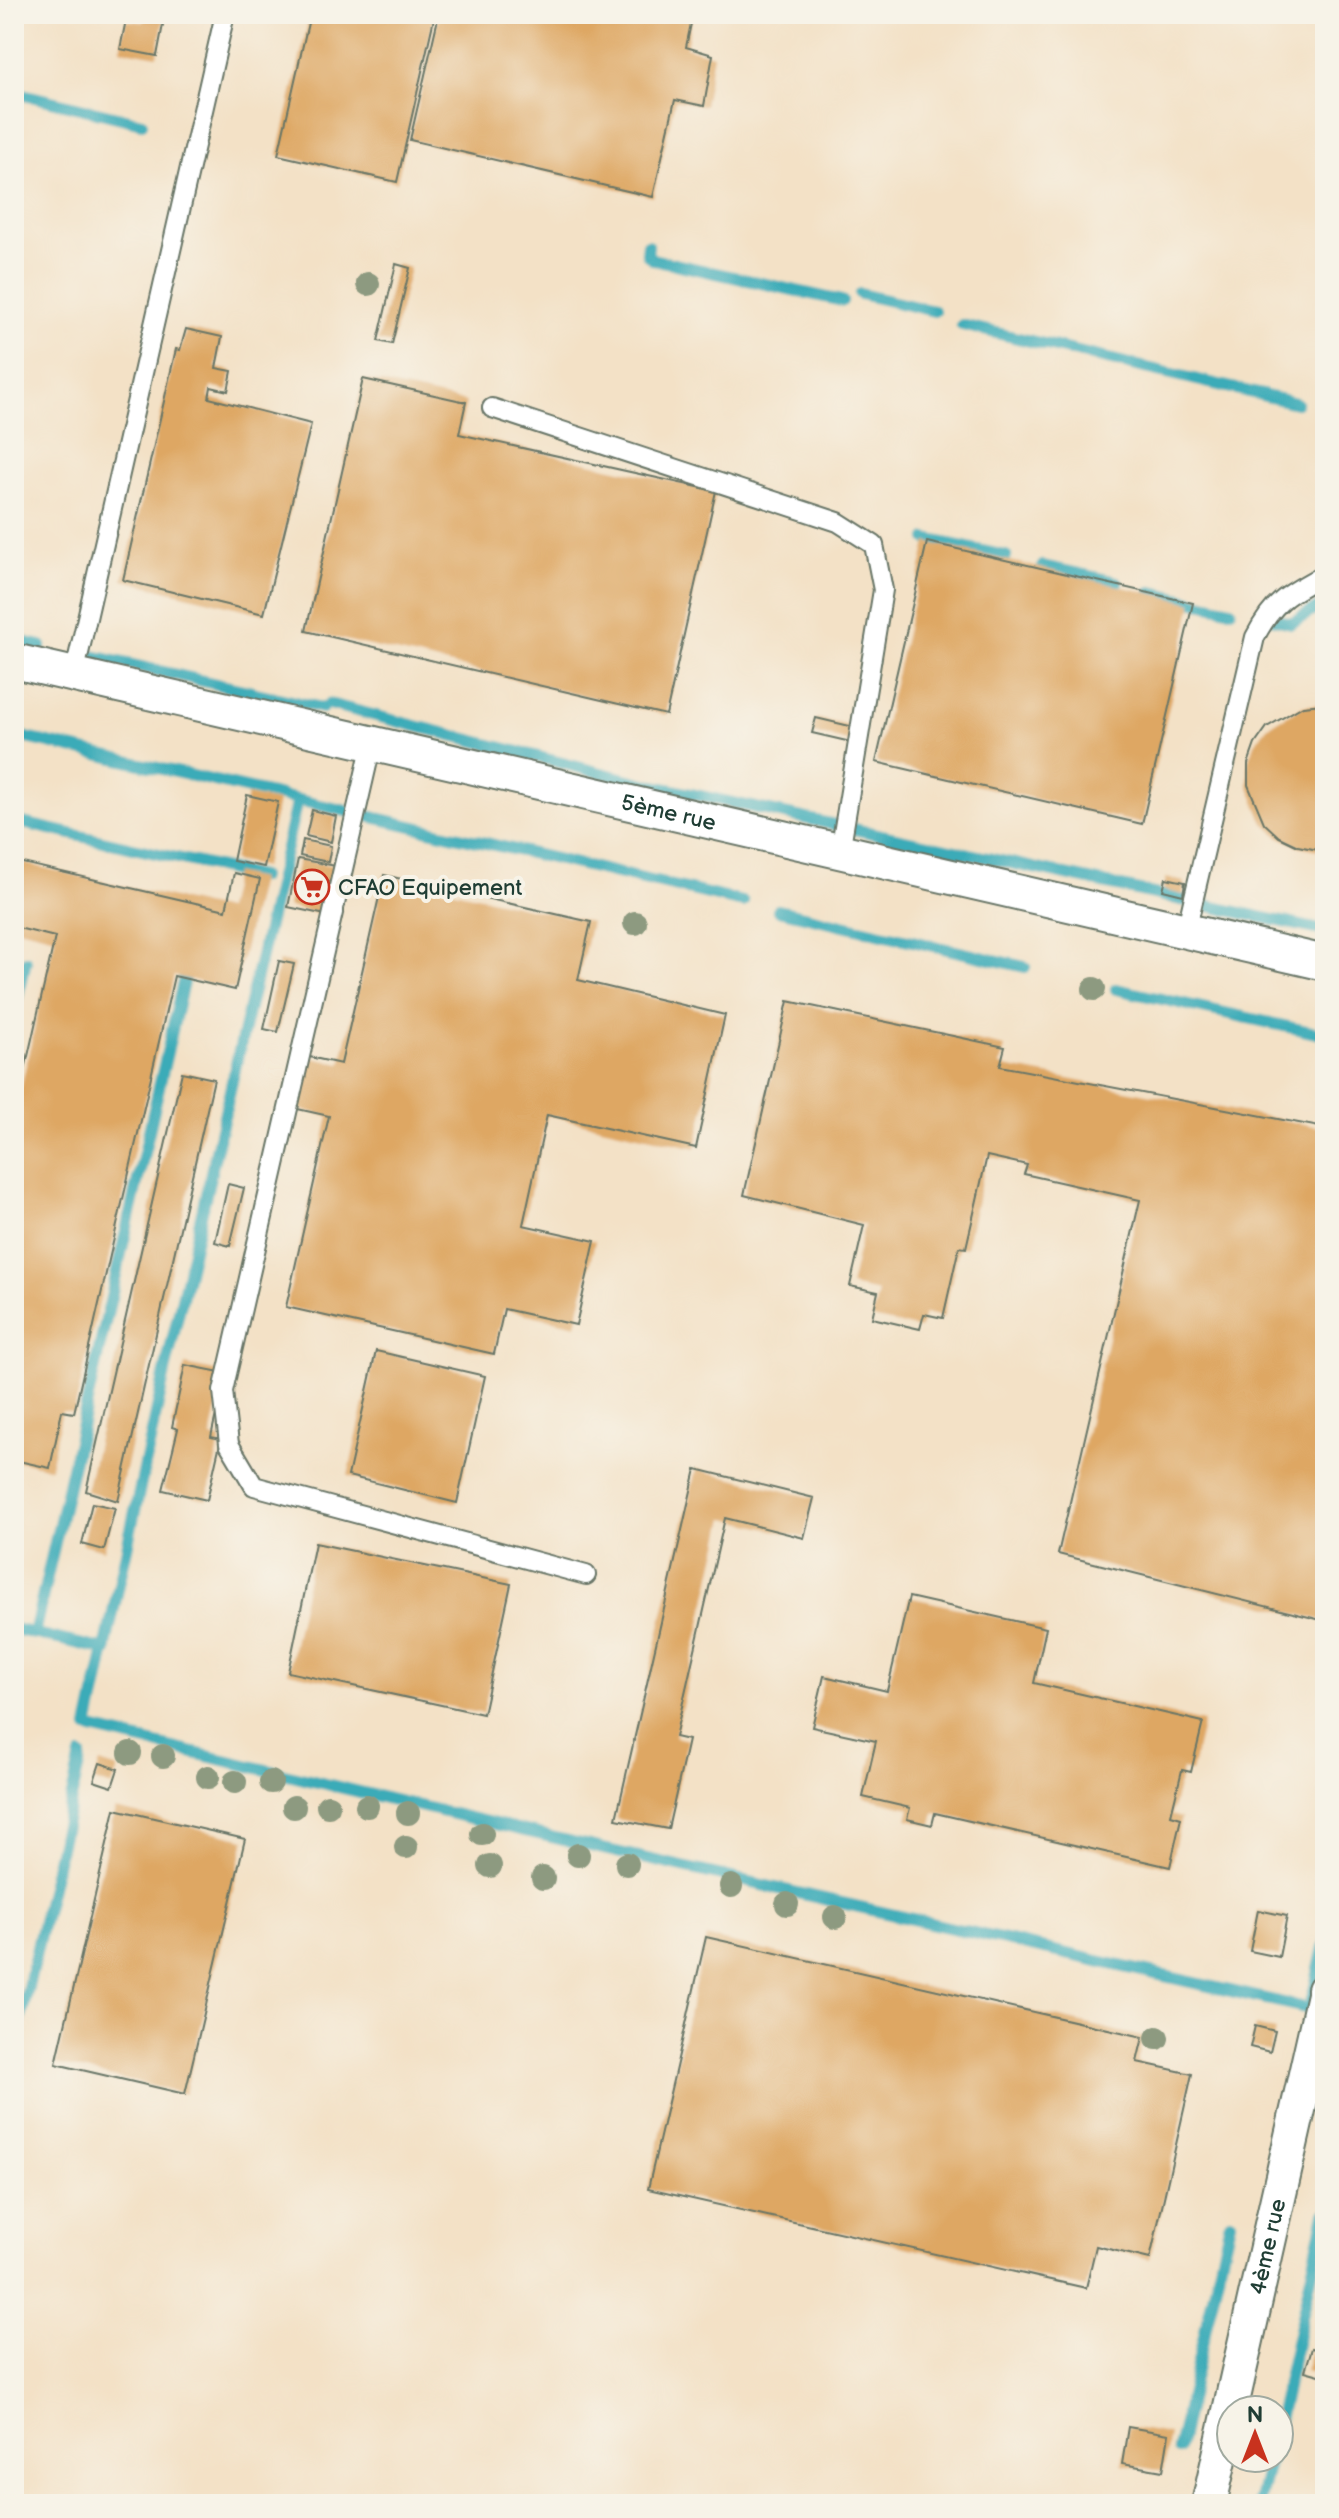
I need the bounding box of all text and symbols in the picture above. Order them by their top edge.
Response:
street label: 5ème rue [619,789,718,837]
supermarket icon: CFAO Equipement [293,868,331,906]
place label: CFAO Equipement [338,875,522,902]
street label: 4ème rue [1245,2196,1292,2297]
north arrow [1215,2394,1295,2474]
text: N [1247,2402,1263,2429]

